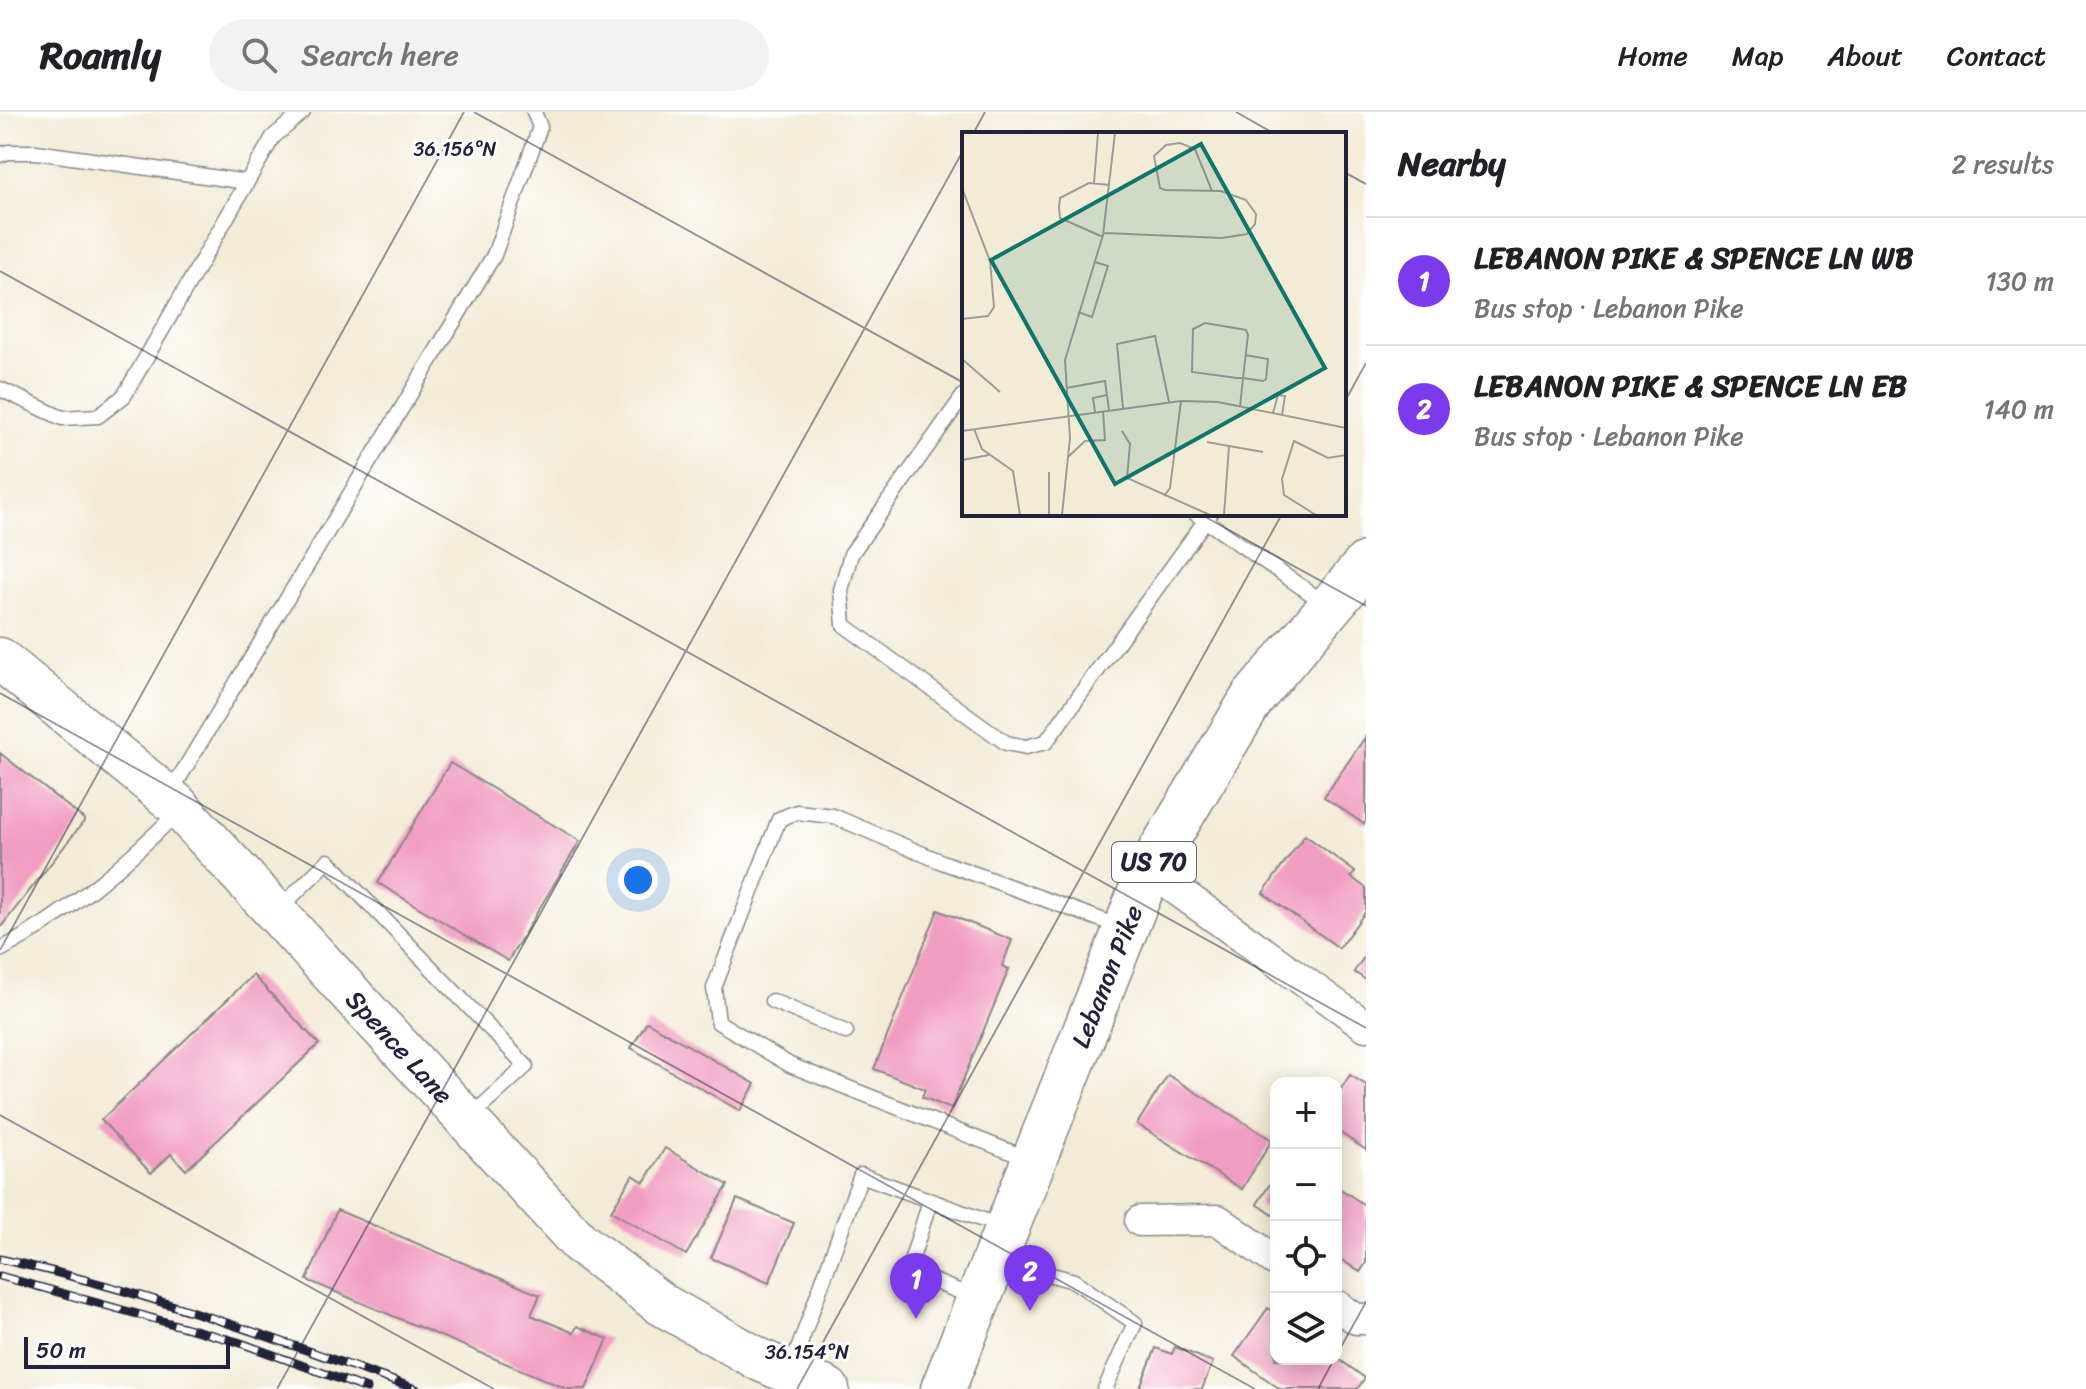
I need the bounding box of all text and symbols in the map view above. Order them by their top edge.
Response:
search box [209,19,769,91]
text: Roamly [40,22,161,89]
text: Search here [301,28,459,82]
text: Home [1618,31,1688,80]
text: Map [1732,31,1783,80]
text: About [1827,31,1903,80]
text: Contact [1947,31,2046,80]
icon: search [237,33,281,77]
text: 36.156°N [414,132,497,167]
inset map [962,132,1346,516]
text: Nearby [1398,134,1506,194]
text: 2 results [1952,141,2054,187]
text: LEBANON PIKE & SPENCE LN WB [1474,231,1914,285]
text: 1 [1418,258,1430,304]
text: 130 m [1985,258,2054,304]
text: Bus stop · Lebanon Pike [1474,285,1744,331]
text: LEBANON PIKE & SPENCE LN EB [1474,359,1907,413]
text: 2 [1416,386,1432,432]
text: 140 m [1983,386,2054,432]
text: Bus stop · Lebanon Pike [1474,413,1744,459]
road number: US 70 [1112,842,1196,882]
your location [618,860,658,900]
street label: Lebanon Pike [1058,898,1156,1055]
street label: Spence Lane [334,979,465,1115]
map controls [1270,1077,1342,1365]
button: + [1270,1077,1342,1149]
button: − [1270,1149,1342,1221]
button: locate [1270,1221,1342,1293]
pin: 2 [1004,1245,1056,1311]
pin: 1 [890,1253,942,1319]
button: layers [1270,1293,1342,1365]
text: 50 m [36,1331,86,1370]
scale bar [24,1333,230,1369]
text: 36.154°N [765,1335,849,1370]

